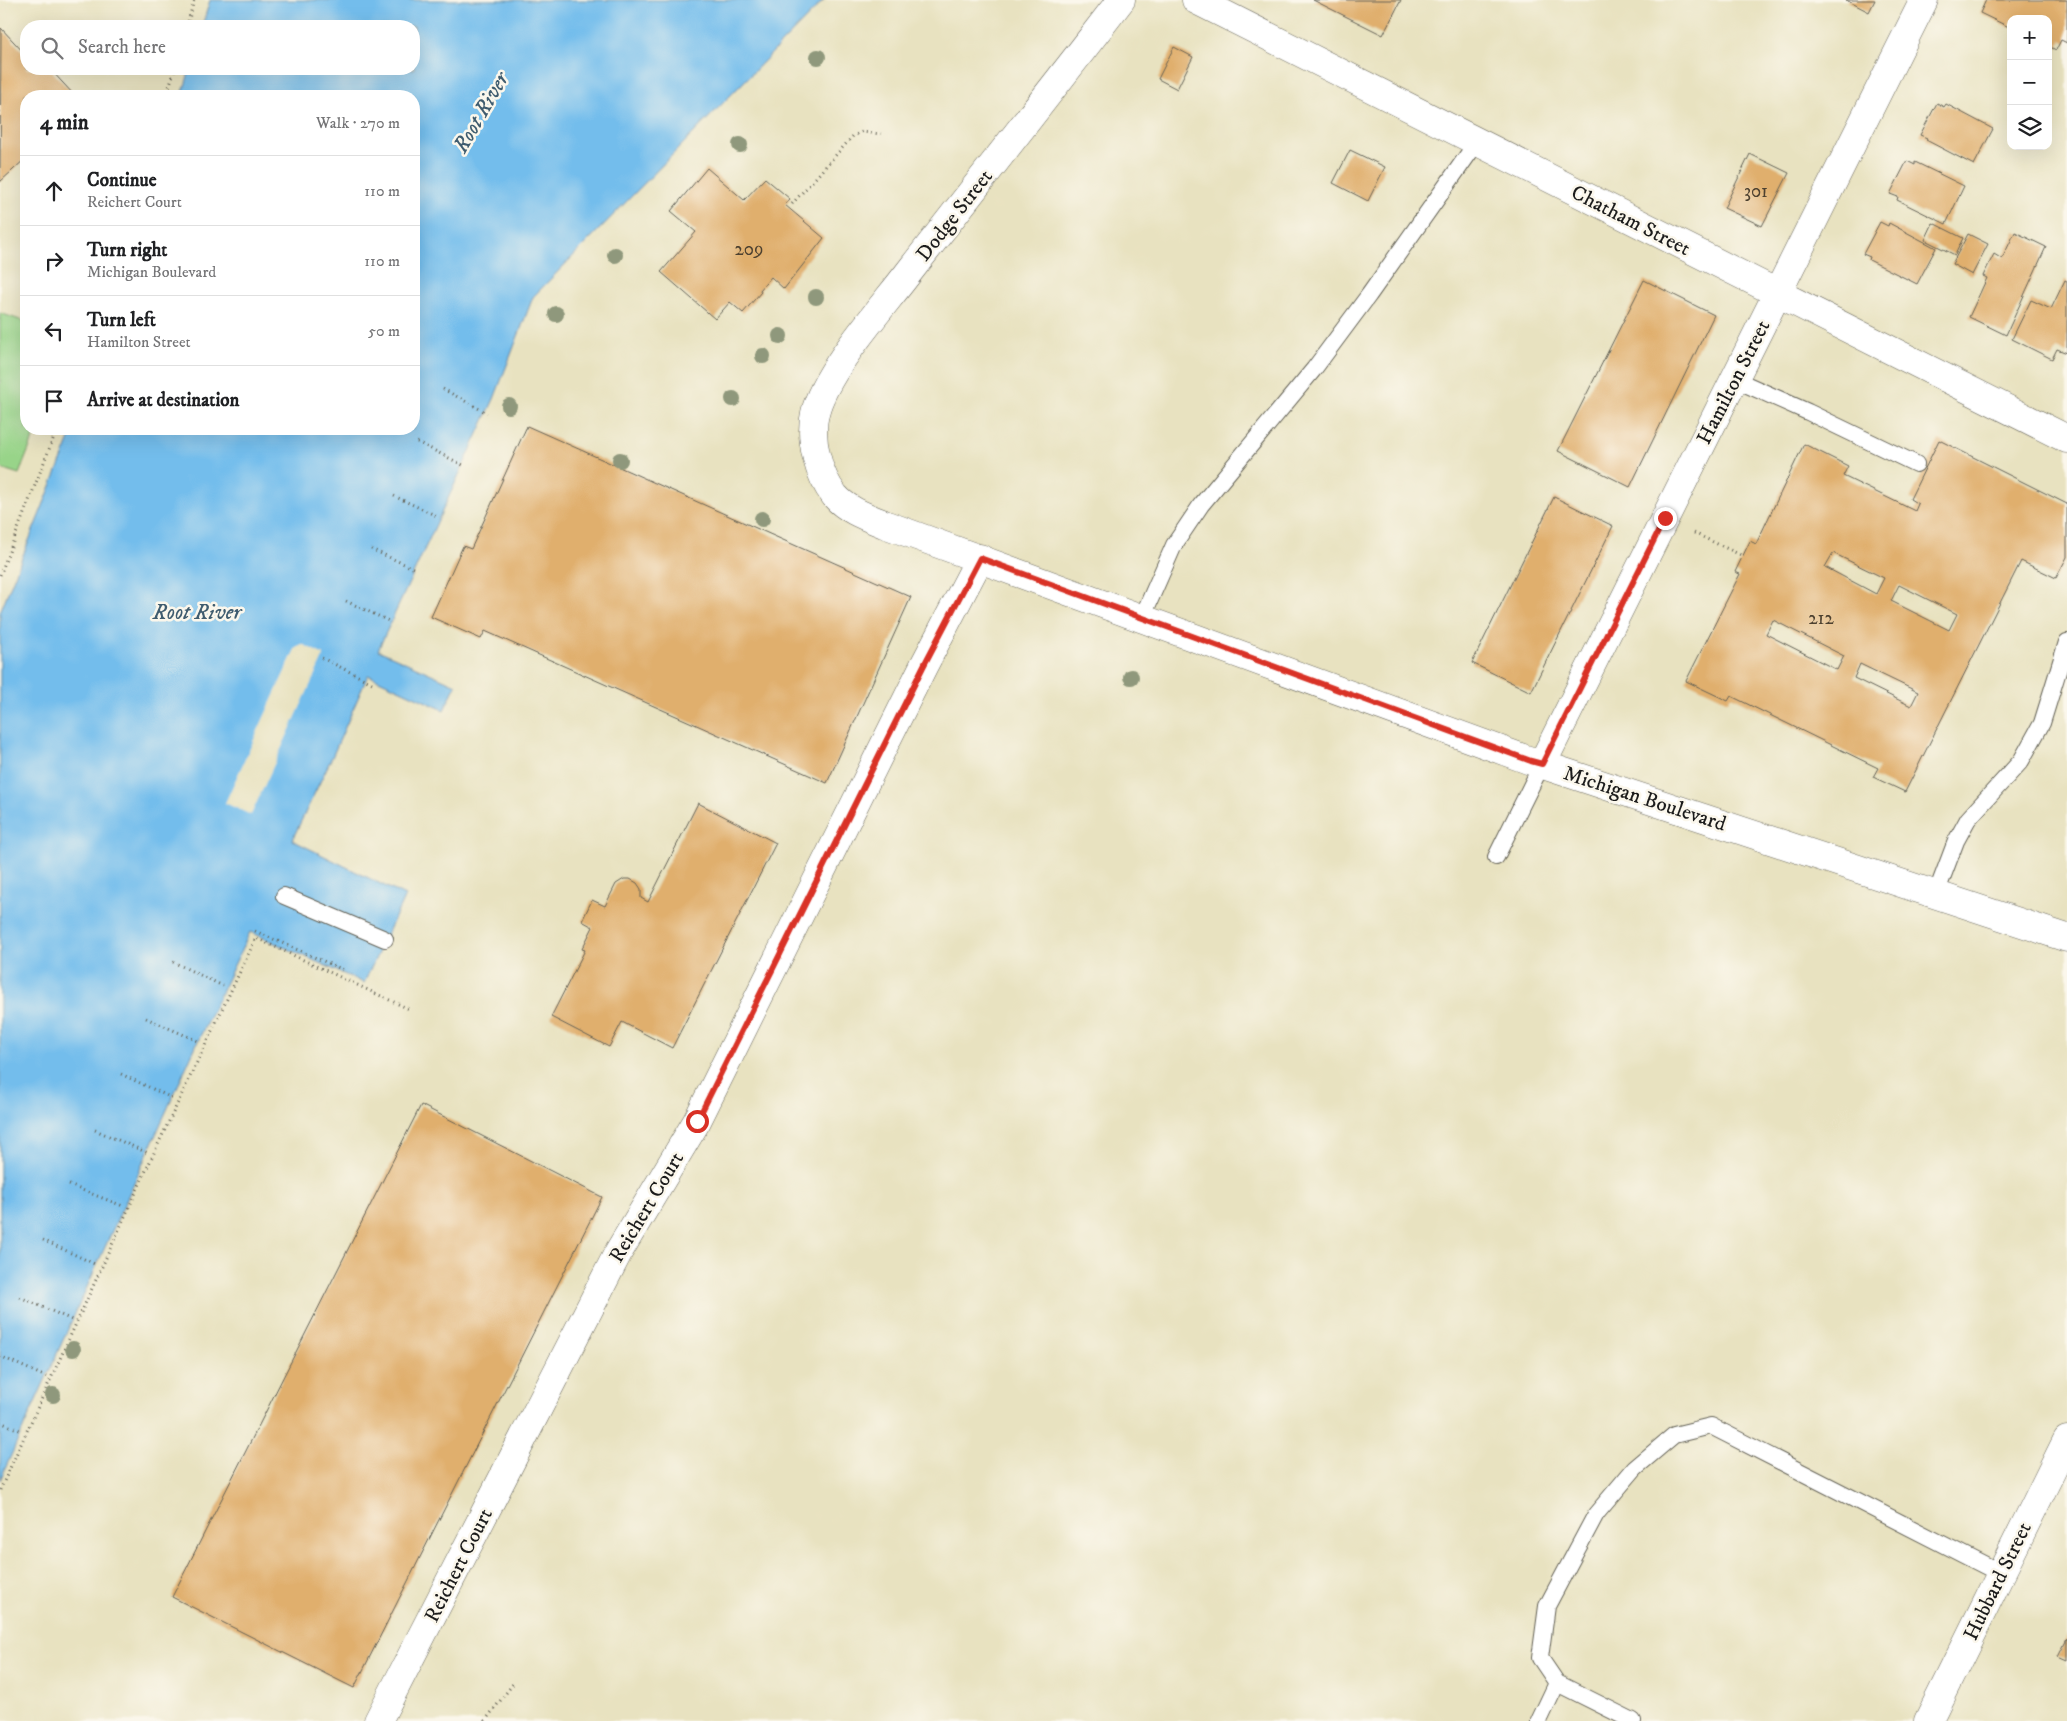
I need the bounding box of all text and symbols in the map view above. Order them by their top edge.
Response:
map controls [2007,15,2052,150]
button: + [2007,15,2052,60]
search box [20,20,420,75]
icon: search [38,34,66,62]
text: Search here [78,36,166,59]
button: − [2007,60,2052,105]
water label: Root River [447,66,516,159]
button: layers [2007,105,2052,150]
text: 4 min [40,110,89,136]
text: Walk · 270 m [316,113,400,133]
street label: Dodge Street [911,164,999,267]
text: Continue [87,169,157,192]
icon: ahead [40,177,68,205]
street label: Chatham Street [1566,180,1695,262]
house number: 301 [1744,180,1768,203]
text: 110 m [364,181,400,201]
text: Reichert Court [87,192,182,212]
house number: 209 [734,238,764,261]
text: Turn right [87,239,167,262]
icon: right [40,247,68,275]
text: 110 m [364,251,400,271]
text: Michigan Boulevard [87,262,216,282]
text: Turn left [87,309,156,332]
street label: Hamilton Street [1691,316,1776,449]
icon: left [40,317,68,345]
text: 50 m [368,321,400,341]
text: Hamilton Street [87,332,191,352]
icon: arrive [40,387,68,415]
text: Arrive at destination [87,389,239,412]
route end [1654,507,1677,530]
water label: Root River [152,599,243,626]
house number: 212 [1808,607,1834,630]
street label: Michigan Boulevard [1560,760,1730,838]
route start [686,1110,709,1133]
street label: Reichert Court [604,1147,690,1268]
street label: Reichert Court [419,1504,499,1627]
street label: Hubbard Street [1958,1518,2038,1645]

